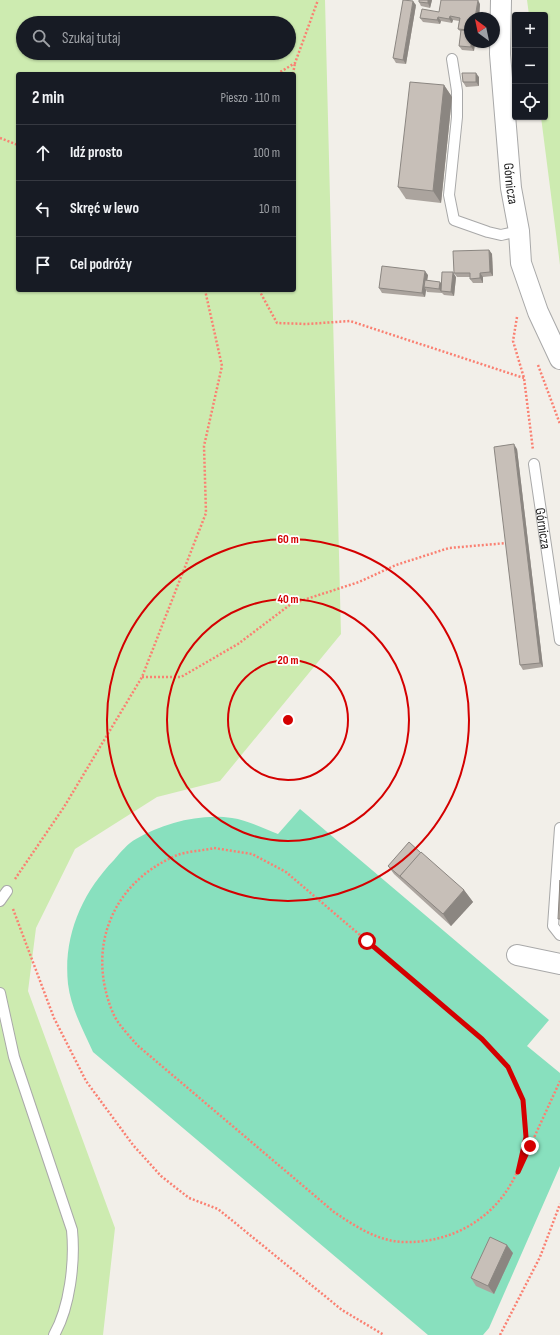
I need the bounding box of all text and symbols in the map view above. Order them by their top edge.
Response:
north arrow [464,12,500,48]
map controls [512,12,548,120]
button: + [512,12,548,48]
search box [16,16,296,60]
icon: search [30,27,52,49]
text: Szukaj tutaj [62,29,120,48]
button: − [512,48,548,84]
button: locate [512,84,548,120]
text: 2 min [32,88,64,108]
text: Pieszo · 110 m [220,90,280,106]
icon: ahead [32,142,54,164]
text: Idź prosto [70,143,123,162]
text: 100 m [253,145,280,161]
street label: Górnicza [500,162,522,206]
icon: left [32,198,54,220]
text: Skręć w lewo [70,199,139,218]
text: 10 m [259,201,280,217]
icon: arrive [32,254,54,276]
text: Cel podróży [70,255,132,274]
street label: Górnicza [532,507,554,550]
text: 60 m [277,532,299,547]
text: 40 m [277,592,299,607]
text: 20 m [278,653,298,668]
centre of rings [281,713,295,727]
route start [358,932,376,950]
route end [521,1137,539,1155]

